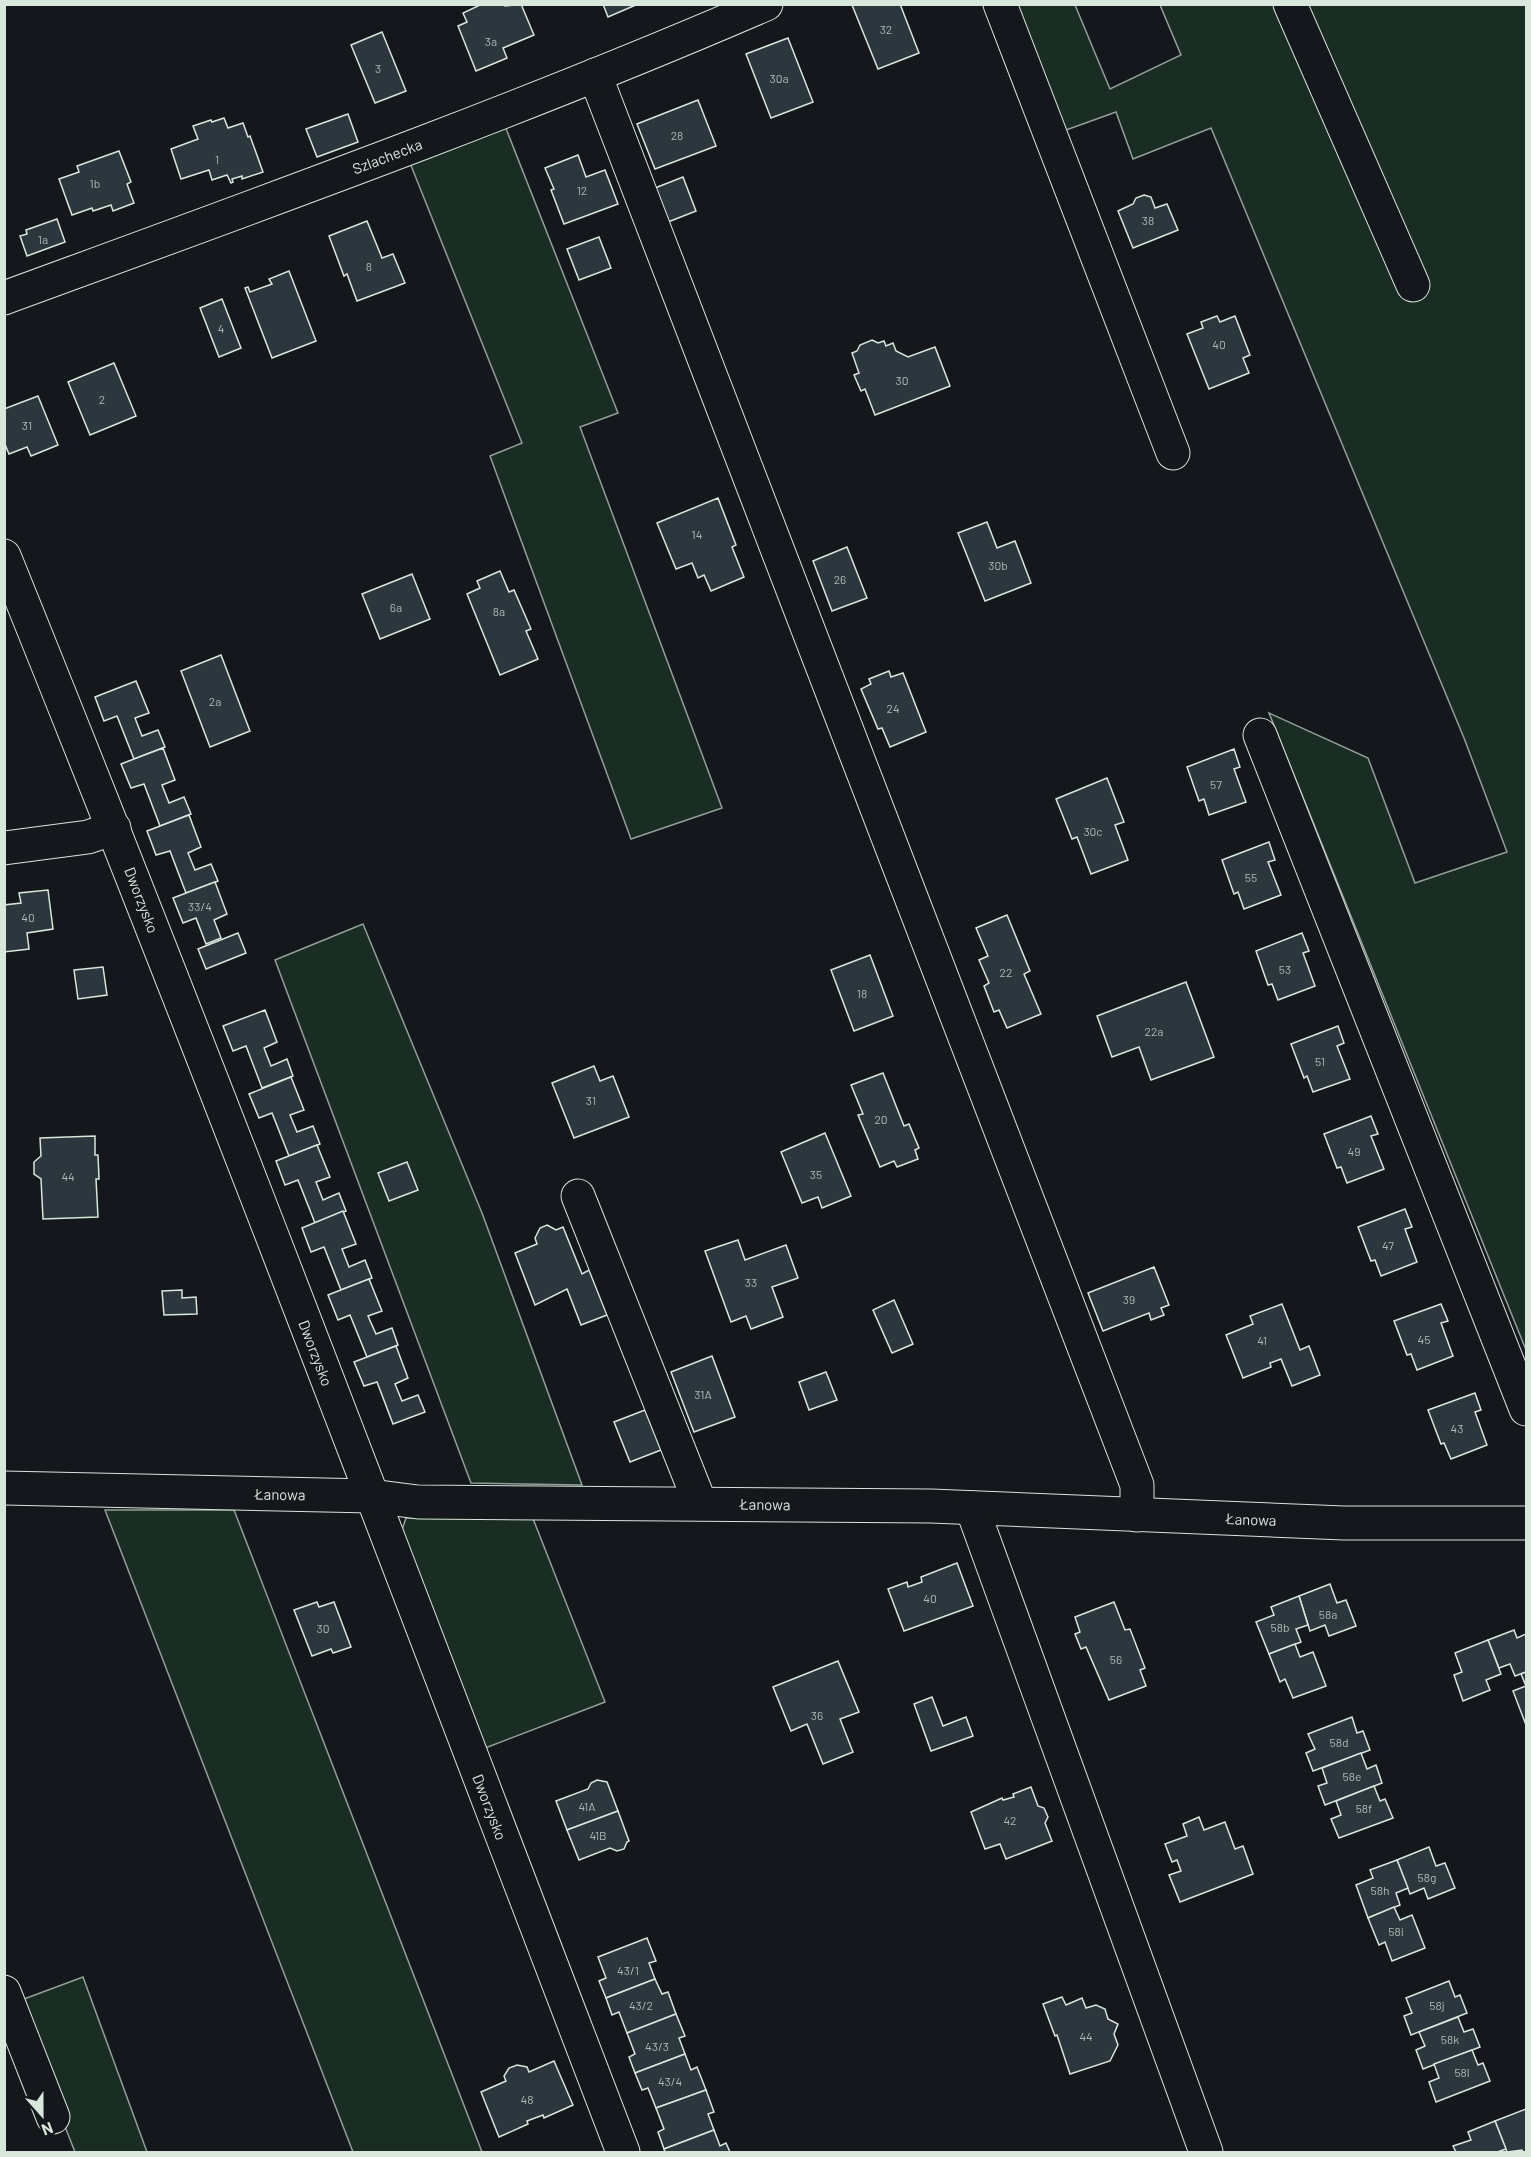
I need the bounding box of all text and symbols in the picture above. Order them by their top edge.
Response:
house number: 32 [880,22,892,36]
house number: 3a [485,34,497,48]
house number: 3 [375,61,381,75]
house number: 30a [769,71,789,85]
house number: 28 [671,128,683,142]
street label: Szlachecka [350,134,424,178]
house number: 1 [215,152,219,166]
house number: 1b [90,176,100,190]
house number: 12 [577,183,587,197]
house number: 38 [1142,213,1154,227]
house number: 1a [38,232,48,246]
house number: 8 [366,259,372,273]
house number: 4 [218,321,224,335]
house number: 40 [1212,337,1226,351]
house number: 30 [896,373,908,387]
house number: 2 [99,392,105,406]
house number: 31 [22,418,32,432]
house number: 14 [692,527,702,541]
house number: 30b [988,558,1008,572]
house number: 26 [834,572,846,586]
house number: 6a [390,600,402,614]
house number: 8a [493,604,505,618]
house number: 2a [209,694,221,708]
house number: 24 [886,701,900,715]
house number: 57 [1210,777,1222,791]
house number: 30c [1083,824,1103,838]
street label: Dworzysko [121,864,163,936]
house number: 55 [1245,870,1257,884]
house number: 33/4 [188,899,212,913]
house number: 40 [21,910,35,924]
house number: 53 [1279,962,1291,976]
house number: 22 [1000,965,1012,979]
house number: 18 [857,986,867,1000]
house number: 22a [1145,1024,1164,1038]
house number: 51 [1315,1054,1325,1068]
house number: 31 [586,1093,596,1107]
house number: 20 [874,1112,888,1126]
house number: 49 [1348,1144,1360,1158]
house number: 35 [810,1167,822,1181]
house number: 44 [61,1169,75,1183]
house number: 47 [1382,1238,1394,1252]
house number: 33 [745,1275,757,1289]
house number: 39 [1123,1292,1135,1306]
street label: Dworzysko [295,1317,337,1389]
house number: 45 [1418,1332,1430,1346]
house number: 41 [1257,1333,1267,1347]
house number: 31A [694,1387,712,1401]
house number: 43 [1451,1421,1463,1435]
street label: Łanowa [253,1485,306,1503]
street label: Łanowa [738,1495,791,1513]
street label: Łanowa [1224,1509,1277,1529]
house number: 40 [923,1591,937,1605]
house number: 58a [1319,1607,1337,1621]
house number: 58b [1271,1620,1289,1634]
house number: 30 [317,1621,329,1635]
house number: 56 [1110,1652,1122,1666]
house number: 36 [811,1708,823,1722]
house number: 58d [1330,1735,1348,1749]
house number: 58e [1343,1769,1361,1783]
street label: Dworzysko [469,1771,511,1843]
house number: 41A [579,1799,596,1813]
house number: 58f [1356,1801,1372,1815]
house number: 42 [1003,1813,1017,1827]
house number: 41B [589,1828,607,1842]
house number: 58g [1418,1870,1436,1884]
house number: 58h [1371,1883,1389,1897]
house number: 58i [1388,1924,1404,1938]
house number: 43/1 [617,1963,639,1977]
house number: 43/2 [629,1998,653,2012]
house number: 58j [1429,1998,1445,2012]
house number: 44 [1079,2029,1093,2043]
house number: 58k [1441,2032,1459,2046]
house number: 43/3 [645,2039,669,2053]
house number: 58l [1454,2065,1470,2079]
house number: 43/4 [658,2074,682,2088]
north arrow [12,2085,72,2145]
house number: 48 [521,2092,533,2106]
text: N [39,2119,56,2140]

